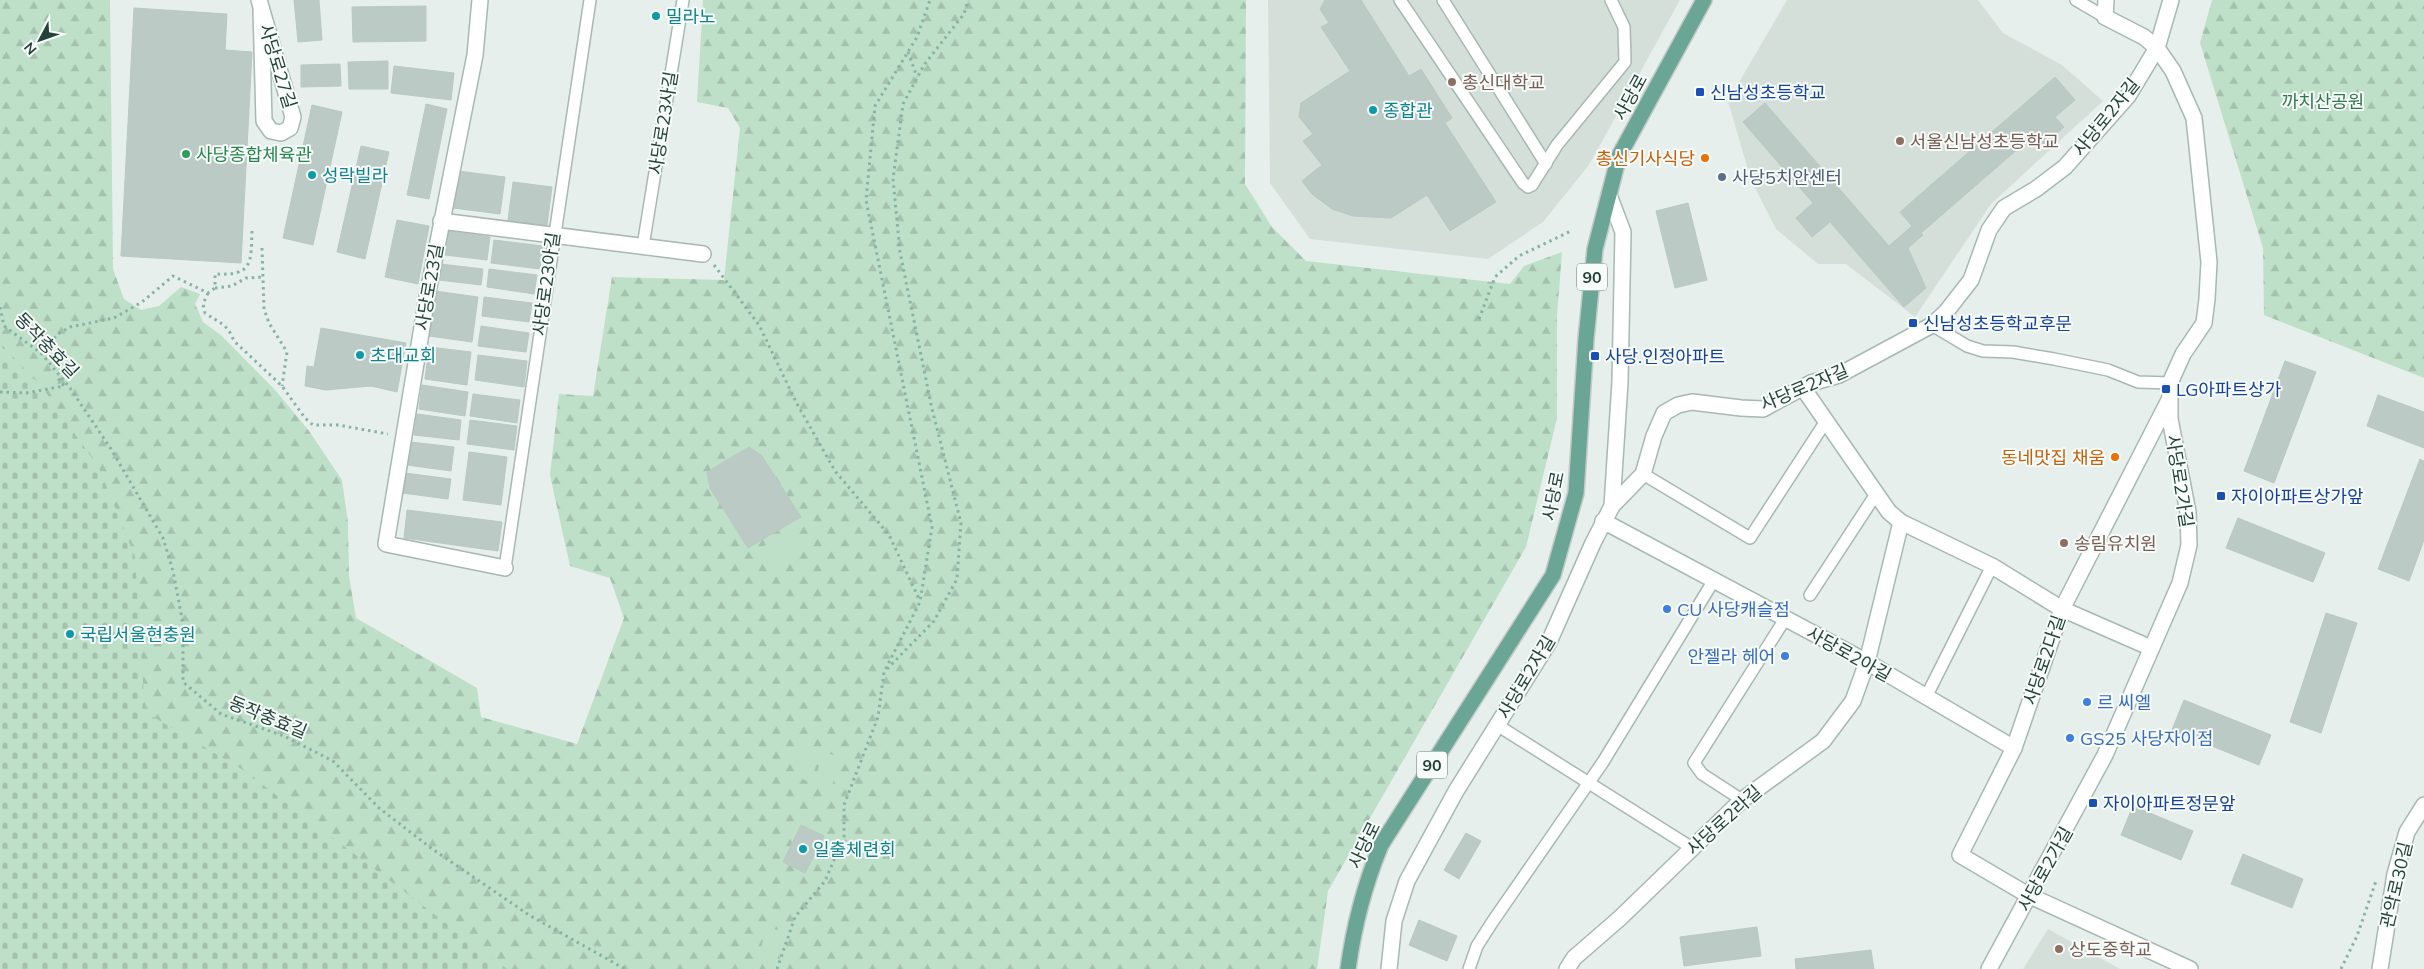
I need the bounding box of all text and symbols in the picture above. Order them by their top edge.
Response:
place label: 밀라노 [666,5,716,28]
marker: 밀라노 [650,10,662,22]
north arrow [15,15,65,65]
street label: 사당로27길 [254,21,302,111]
text: N [20,39,40,58]
street label: 사당로23사길 [643,70,683,176]
street label: 사당로 [1608,70,1652,124]
place label: 총신대학교 [1462,71,1545,94]
street label: 사당로2자길 [2068,73,2144,161]
marker: 총신대학교 [1446,76,1458,88]
place label: 신남성초등학교 [1710,81,1826,104]
marker: 신남성초등학교 [1694,86,1706,98]
park label: 까치산공원 [2282,90,2364,113]
place label: 종합관 [1383,99,1433,122]
marker: 종합관 [1367,104,1379,116]
place label: 서울신남성초등학교 [1910,130,2059,153]
marker: 서울신남성초등학교 [1894,135,1906,147]
place label: 사당종합체육관 [196,143,312,166]
place label: 총신기사식당 [1596,147,1695,170]
marker: 사당종합체육관 [180,148,192,160]
marker: 총신기사식당 [1699,152,1711,164]
place label: 성락빌라 [322,164,389,187]
place label: 사당5치안센터 [1732,166,1842,189]
marker: 성락빌라 [306,169,318,181]
marker: 사당5치안센터 [1716,171,1728,183]
street label: 사당로23아길 [527,231,565,337]
street label: 사당로23길 [410,242,448,332]
road number: 90 [1577,264,1607,290]
street label: 동작충효길 [10,307,84,383]
place label: 신남성초등학교후문 [1923,312,2072,335]
marker: 신남성초등학교후문 [1907,317,1919,329]
place label: 초대교회 [370,344,436,367]
place label: 사당.인정아파트 [1605,345,1725,368]
marker: 초대교회 [354,349,366,361]
marker: 사당.인정아파트 [1589,350,1601,362]
street label: 사당로2자길 [1756,358,1852,416]
place label: LG아파트상가 [2176,378,2282,401]
marker: LG아파트상가 [2160,383,2172,395]
street label: 사당로2가길 [2161,433,2199,529]
place label: 동네맛집 채움 [2001,446,2105,469]
marker: 동네맛집 채움 [2109,451,2121,463]
street label: 사당로 [1537,469,1569,523]
place label: 자이아파트상가앞 [2231,485,2363,508]
marker: 자이아파트상가앞 [2215,490,2227,502]
place label: 송림유치원 [2074,532,2157,555]
marker: 송림유치원 [2058,537,2070,549]
place label: CU 사당캐슬점 [1677,598,1790,621]
marker: CU 사당캐슬점 [1661,603,1673,615]
street label: 사당로2다길 [2018,612,2070,708]
street label: 사당로2아길 [1802,621,1896,687]
place label: 국립서울현충원 [80,623,196,646]
marker: 국립서울현충원 [64,628,76,640]
street label: 사당로2자길 [1492,631,1560,723]
place label: 안젤라 헤어 [1688,645,1775,668]
marker: 안젤라 헤어 [1779,650,1791,662]
street label: 동작충효길 [225,691,311,743]
place label: 르 씨엘 [2097,691,2151,714]
marker: 르 씨엘 [2081,696,2093,708]
place label: GS25 사당자이점 [2080,727,2213,750]
marker: GS25 사당자이점 [2064,732,2076,744]
road number: 90 [1417,752,1447,778]
street label: 사당로2라길 [1682,780,1766,860]
place label: 자이아파트정문앞 [2103,792,2235,815]
marker: 자이아파트정문앞 [2087,797,2099,809]
street label: 사당로 [1343,818,1385,872]
street label: 사당로2가길 [2012,822,2078,916]
place label: 일출체련회 [813,838,896,861]
street label: 관악로30길 [2375,840,2417,930]
marker: 일출체련회 [797,843,809,855]
place label: 상도중학교 [2069,938,2152,961]
marker: 상도중학교 [2053,943,2065,955]

